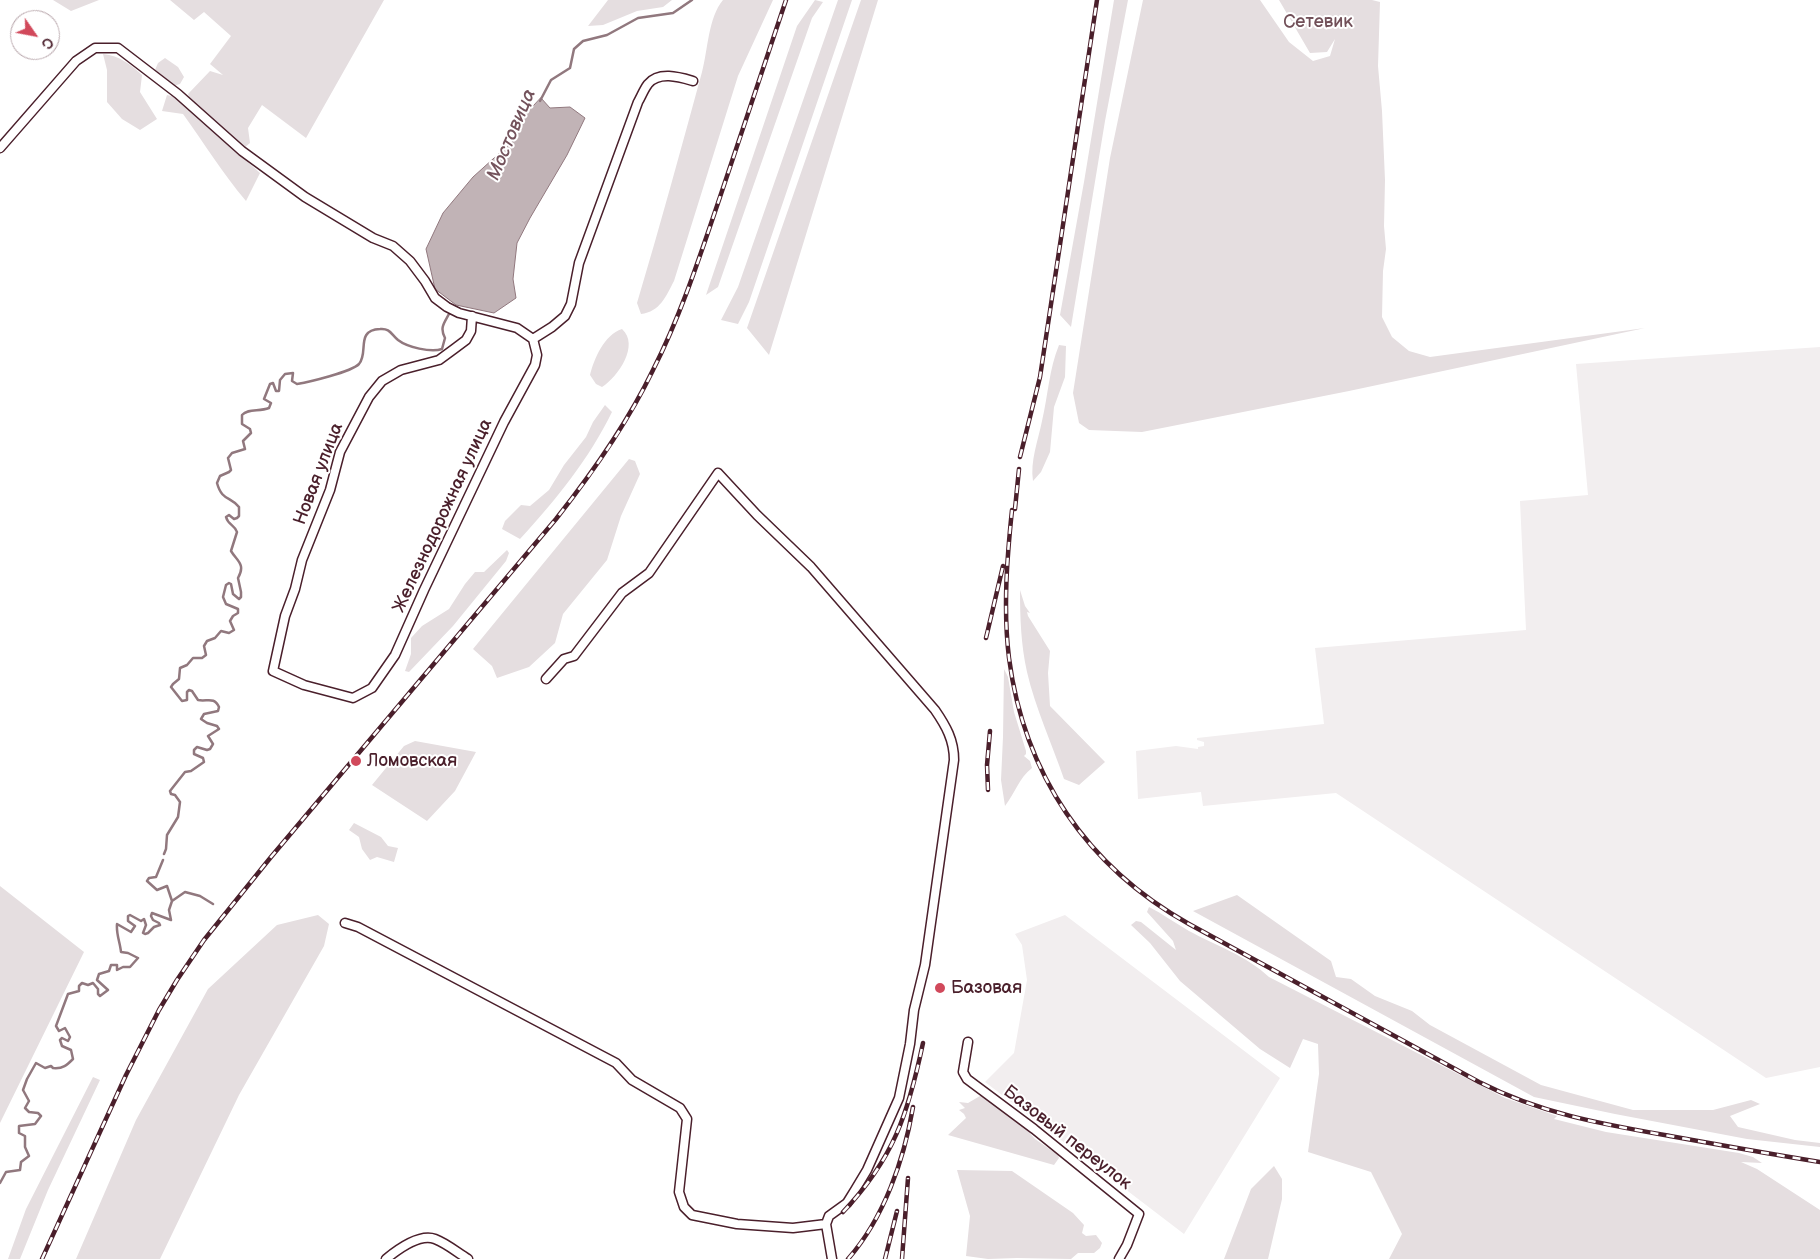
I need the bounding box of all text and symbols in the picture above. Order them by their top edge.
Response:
north arrow [10,10,60,60]
park label: Сетевик [1283,11,1353,33]
text: С [37,34,57,52]
water label: Мостовица [483,86,541,184]
street label: Железнодорожная улица [389,416,497,616]
street label: Новая улица [290,420,348,528]
place label: Ломовская [367,750,457,772]
marker: Ломовская [349,754,363,768]
place label: Базовая [951,977,1022,999]
marker: Базовая [933,981,947,995]
street label: Базовый переулок [999,1081,1135,1195]

